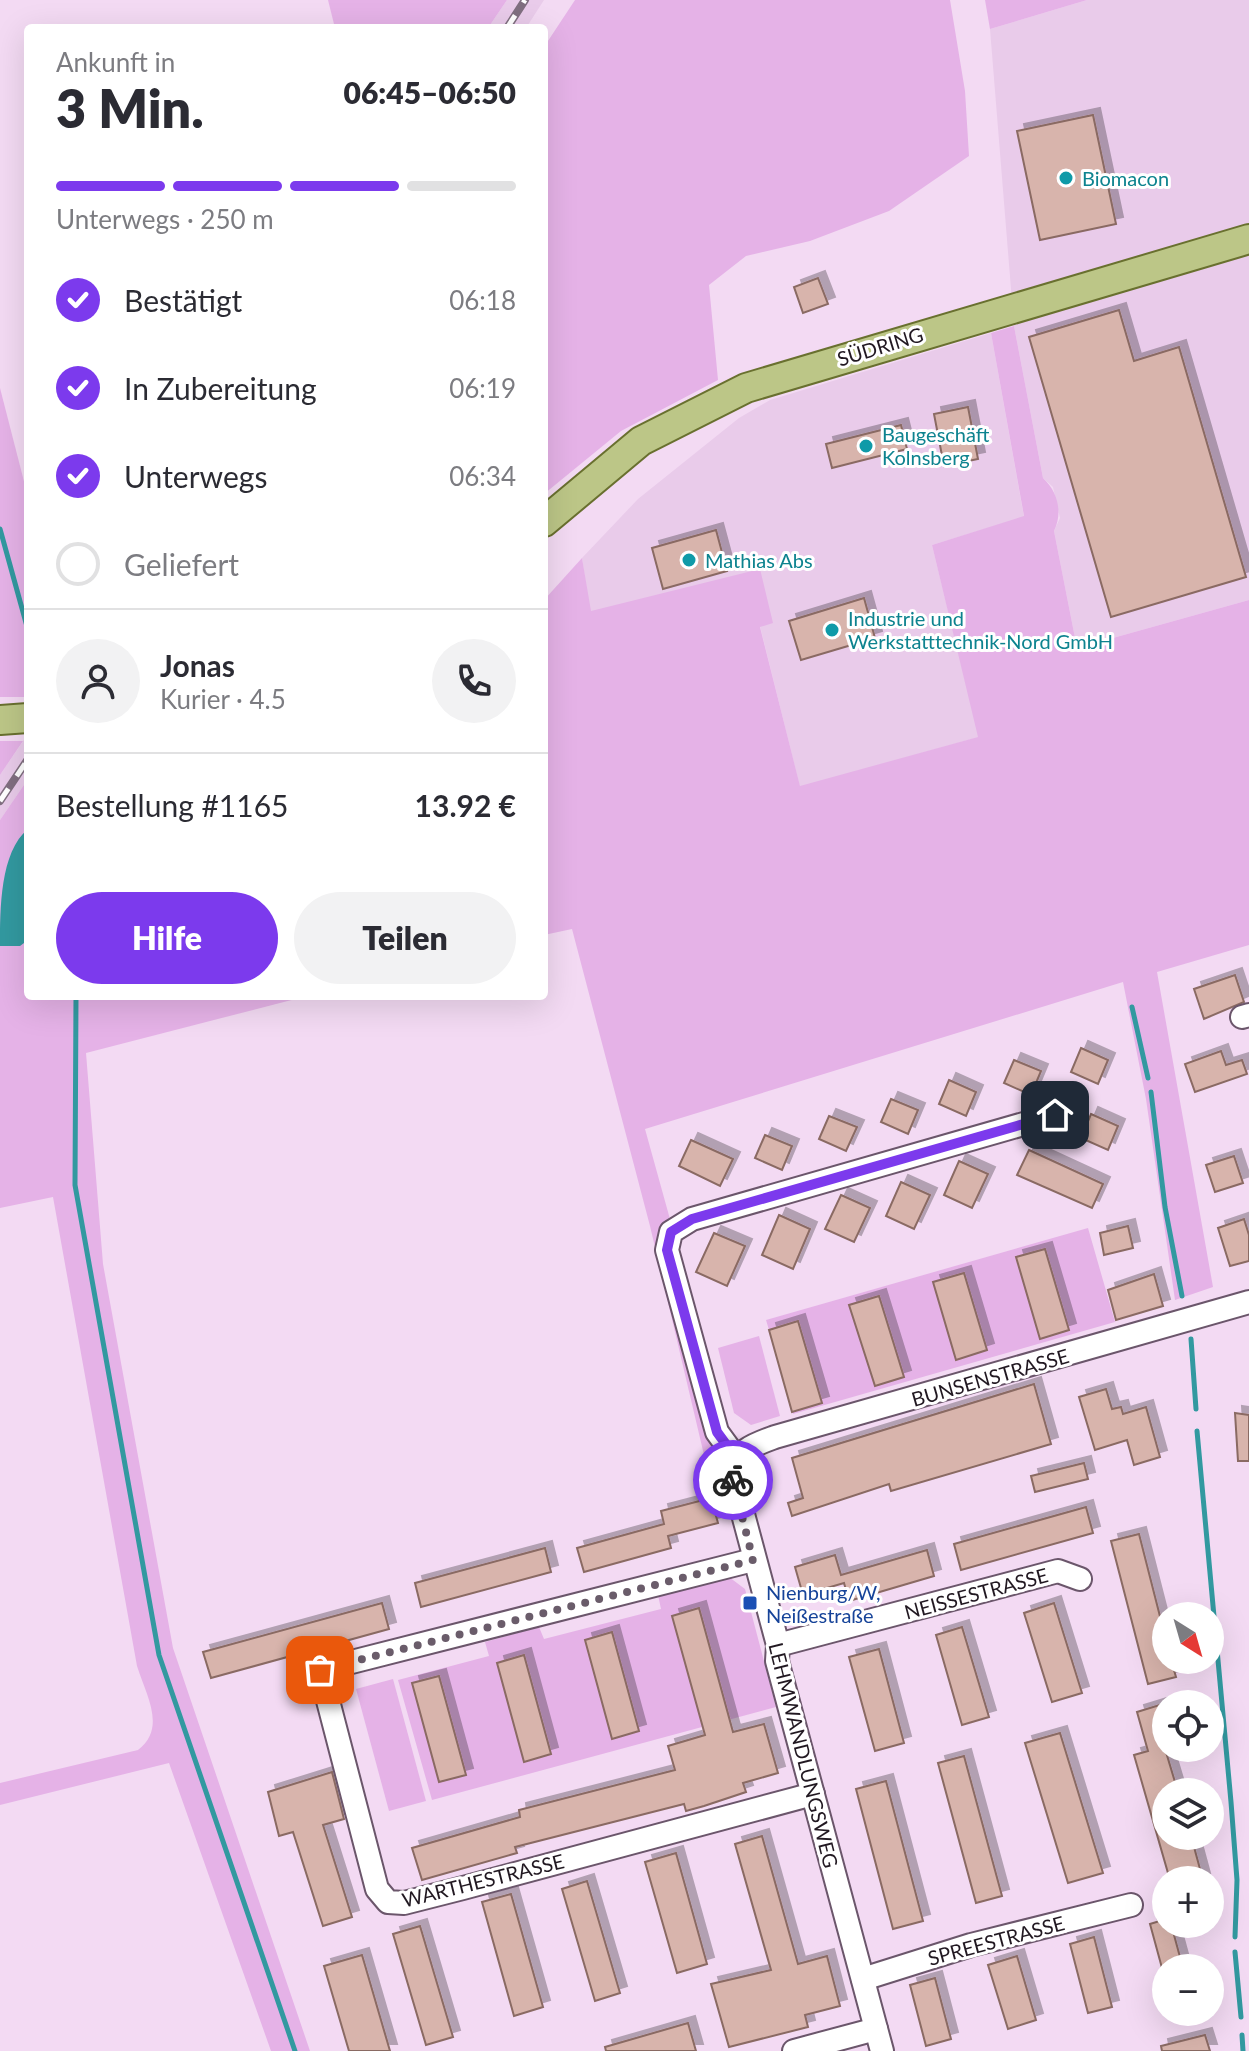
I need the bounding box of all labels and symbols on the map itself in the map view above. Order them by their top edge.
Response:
place label: Biomacon [1082,166,1169,190]
marker: Biomacon [1057,169,1075,187]
street label: SÜDRING [834,322,926,370]
place label: Baugeschäft Kolnsberg [882,422,990,469]
marker: Baugeschäft Kolnsberg [857,437,875,455]
place label: Mathias Abs [705,548,813,572]
marker: Mathias Abs [680,551,698,569]
place label: Industrie und Werkstatttechnik-Nord GmbH [848,606,1113,653]
marker: Industrie und Werkstatttechnik-Nord GmbH [823,621,841,639]
pin [1021,1081,1089,1149]
street label: BUNSENSTRASSE [909,1343,1071,1411]
courier [693,1440,773,1520]
street label: NEISSESTRASSE [902,1562,1050,1624]
place label: Nienburg/W, Neißestraße [766,1580,881,1627]
marker: Nienburg/W, Neißestraße [741,1594,759,1612]
north arrow [1152,1602,1224,1674]
pin [286,1636,354,1704]
street label: LEHMWANDLUNGSWEG [764,1640,844,1870]
street label: WARTHESTRASSE [400,1848,566,1912]
street label: SPREESTRASSE [925,1910,1067,1970]

